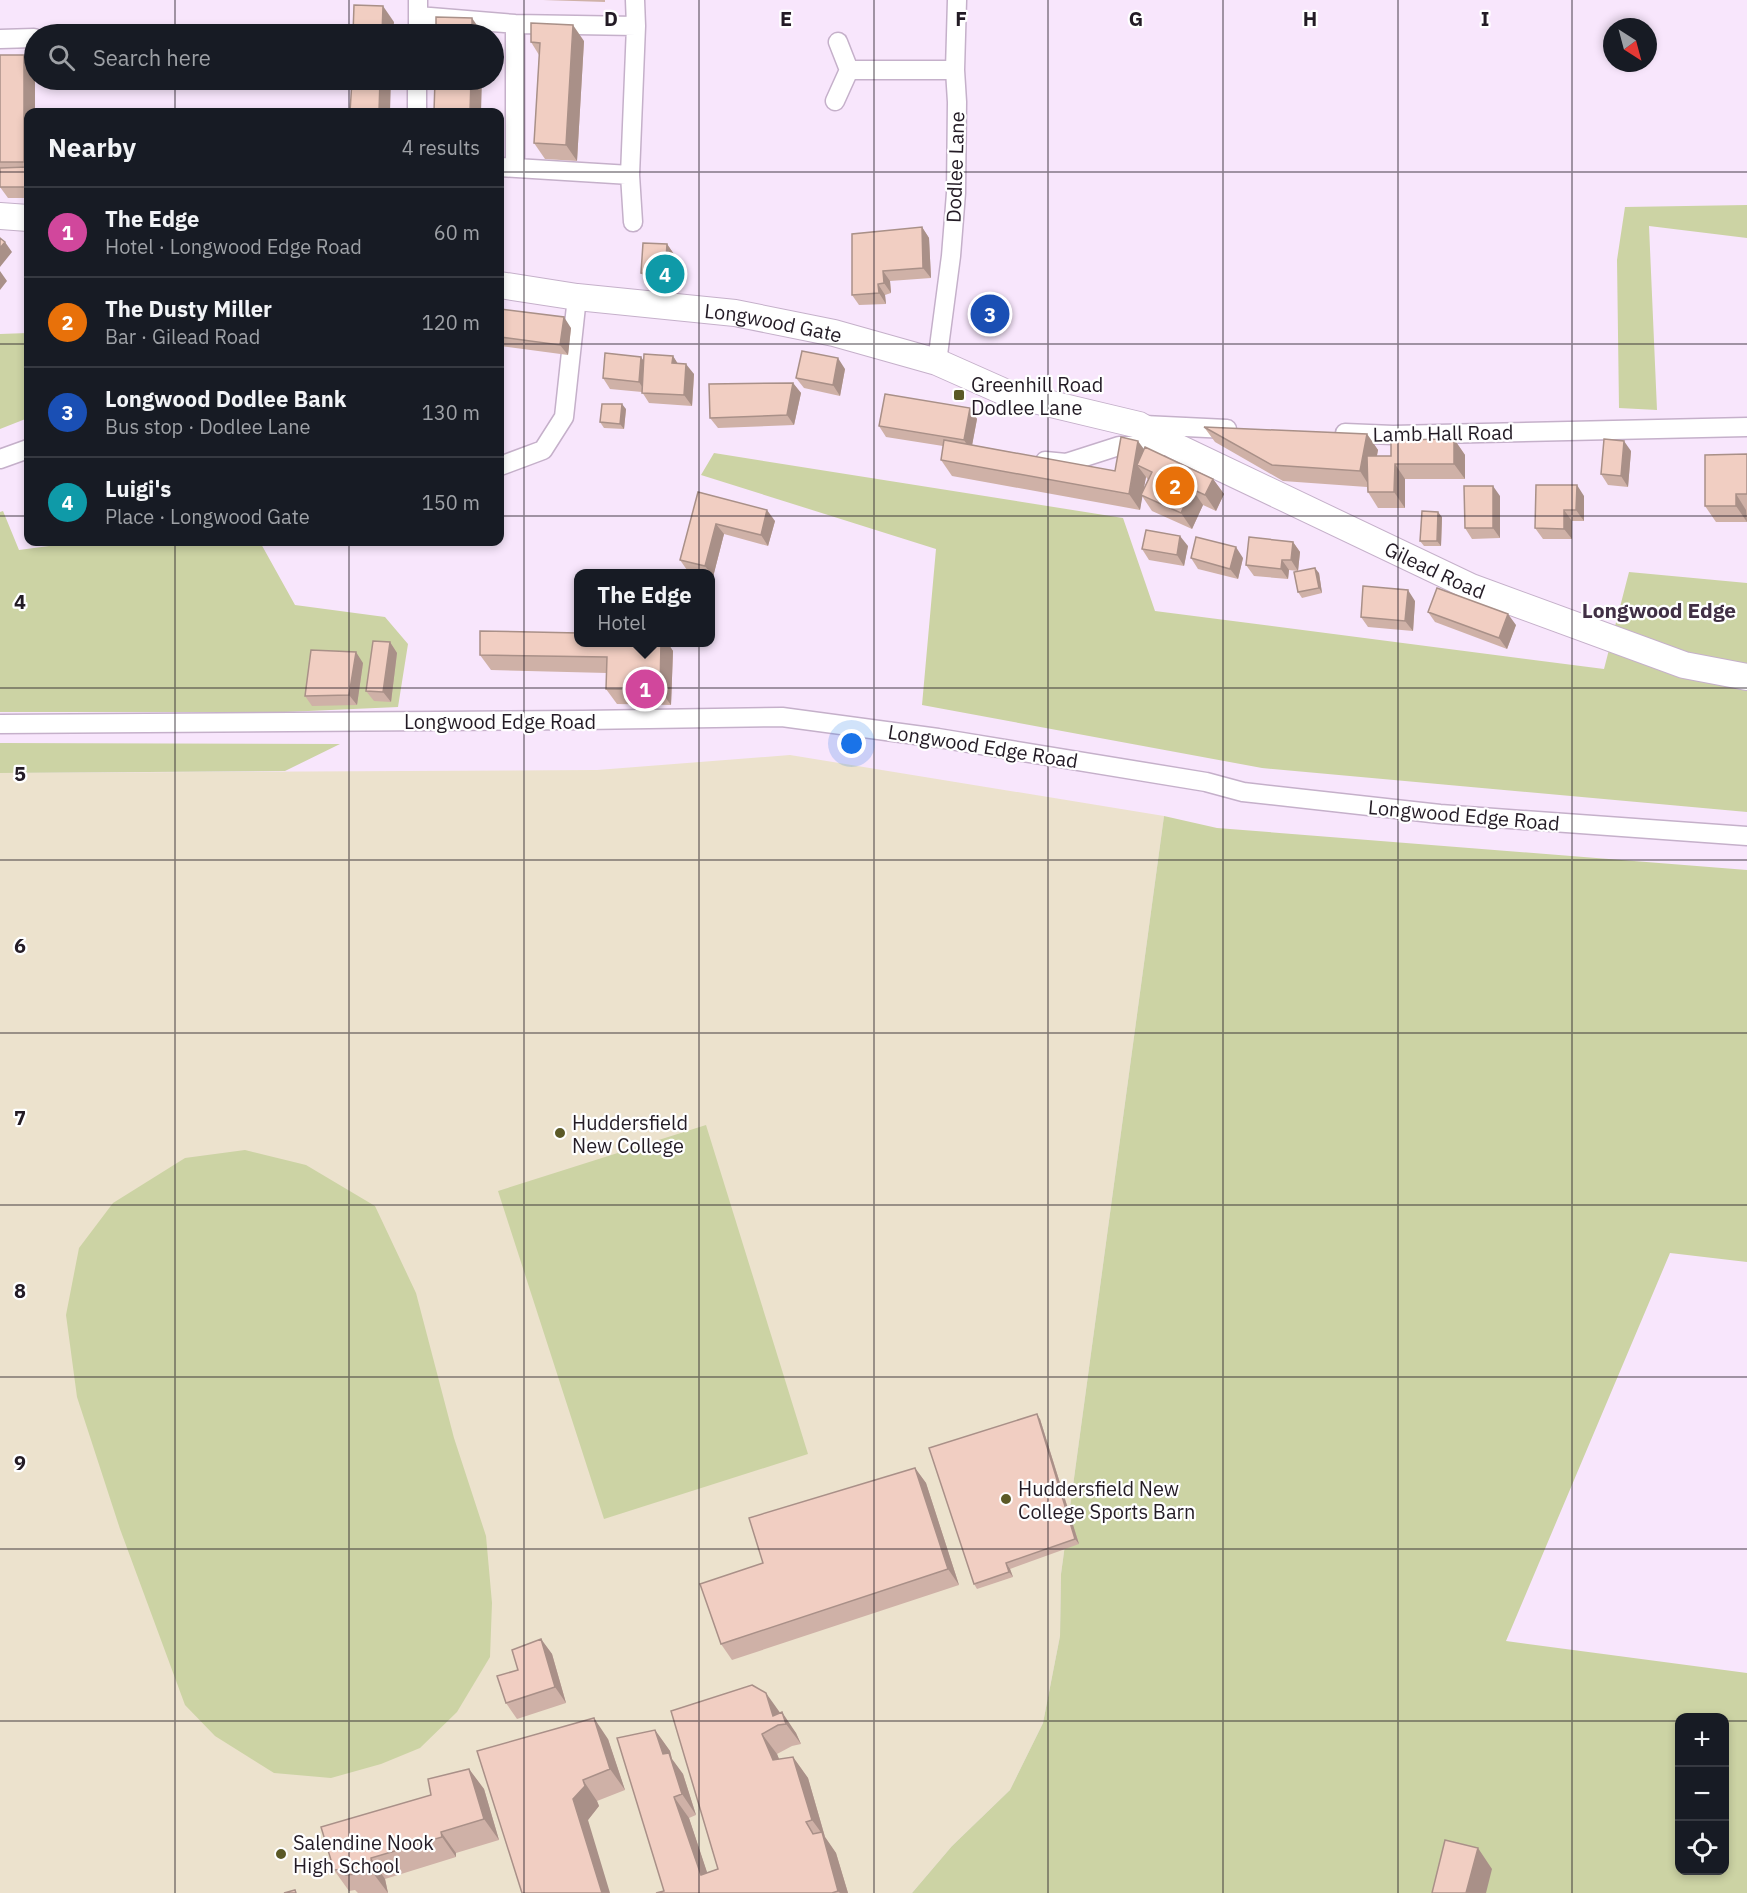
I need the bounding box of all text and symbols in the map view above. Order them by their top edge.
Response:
text: D [604,5,618,32]
text: E [780,5,792,32]
text: F [955,5,967,32]
text: G [1129,5,1143,32]
text: H [1303,5,1317,32]
text: I [1481,5,1489,32]
north arrow [1603,18,1657,72]
search box [24,24,504,90]
icon: search [45,41,78,74]
text: Search here [93,43,211,72]
street label: Dodlee Lane [940,111,970,223]
text: Nearby [48,130,136,164]
text: 4 results [402,134,480,161]
text: The Edge [105,204,199,233]
text: 1 [62,219,74,246]
text: 60 m [434,219,480,246]
text: Hotel · Longwood Edge Road [105,233,362,260]
pin: 4 [646,252,684,296]
pin: 3 [970,292,1010,336]
text: The Dusty Miller [105,294,272,323]
street label: Longwood Gate [703,296,845,348]
text: 2 [62,309,74,336]
text: 120 m [422,309,480,336]
text: Bar · Gilead Road [105,323,260,350]
place label: Greenhill Road Dodlee Lane [971,371,1103,421]
text: Longwood Dodlee Bank [105,384,346,413]
marker: Greenhill Road Dodlee Lane [952,388,966,402]
text: 3 [62,399,74,426]
text: 130 m [422,399,480,426]
text: Bus stop · Dodlee Lane [105,413,311,440]
street label: Lamb Hall Road [1372,418,1514,448]
pin: 2 [1156,464,1194,508]
text: Luigi's [105,474,171,503]
text: 4 [62,489,74,516]
text: 150 m [422,489,480,516]
text: Place · Longwood Gate [105,503,310,530]
street label: Gilead Road [1380,534,1489,605]
popup [574,569,715,647]
text: The Edge [597,580,692,609]
text: 4 [14,588,26,615]
district label: Longwood Edge [1582,596,1736,624]
text: Hotel [597,609,646,636]
pin: 1 [626,666,664,712]
street label: Longwood Edge Road [404,708,596,735]
street label: Longwood Edge Road [886,718,1080,774]
your location [837,729,866,758]
text: 5 [14,760,26,787]
street label: Longwood Edge Road [1367,793,1561,837]
text: 6 [14,932,26,959]
text: 7 [14,1104,26,1131]
place label: Huddersfield New College [572,1109,688,1159]
marker: Huddersfield New College [553,1126,567,1140]
text: 8 [14,1277,26,1304]
text: 9 [14,1449,26,1476]
place label: Huddersfield New College Sports Barn [1018,1475,1195,1525]
marker: Huddersfield New College Sports Barn [999,1492,1013,1506]
map controls [1675,1713,1729,1875]
button: + [1675,1713,1729,1767]
button: − [1675,1767,1729,1821]
button: locate [1675,1821,1729,1875]
place label: Salendine Nook High School [293,1829,434,1879]
marker: Salendine Nook High School [274,1847,288,1861]

